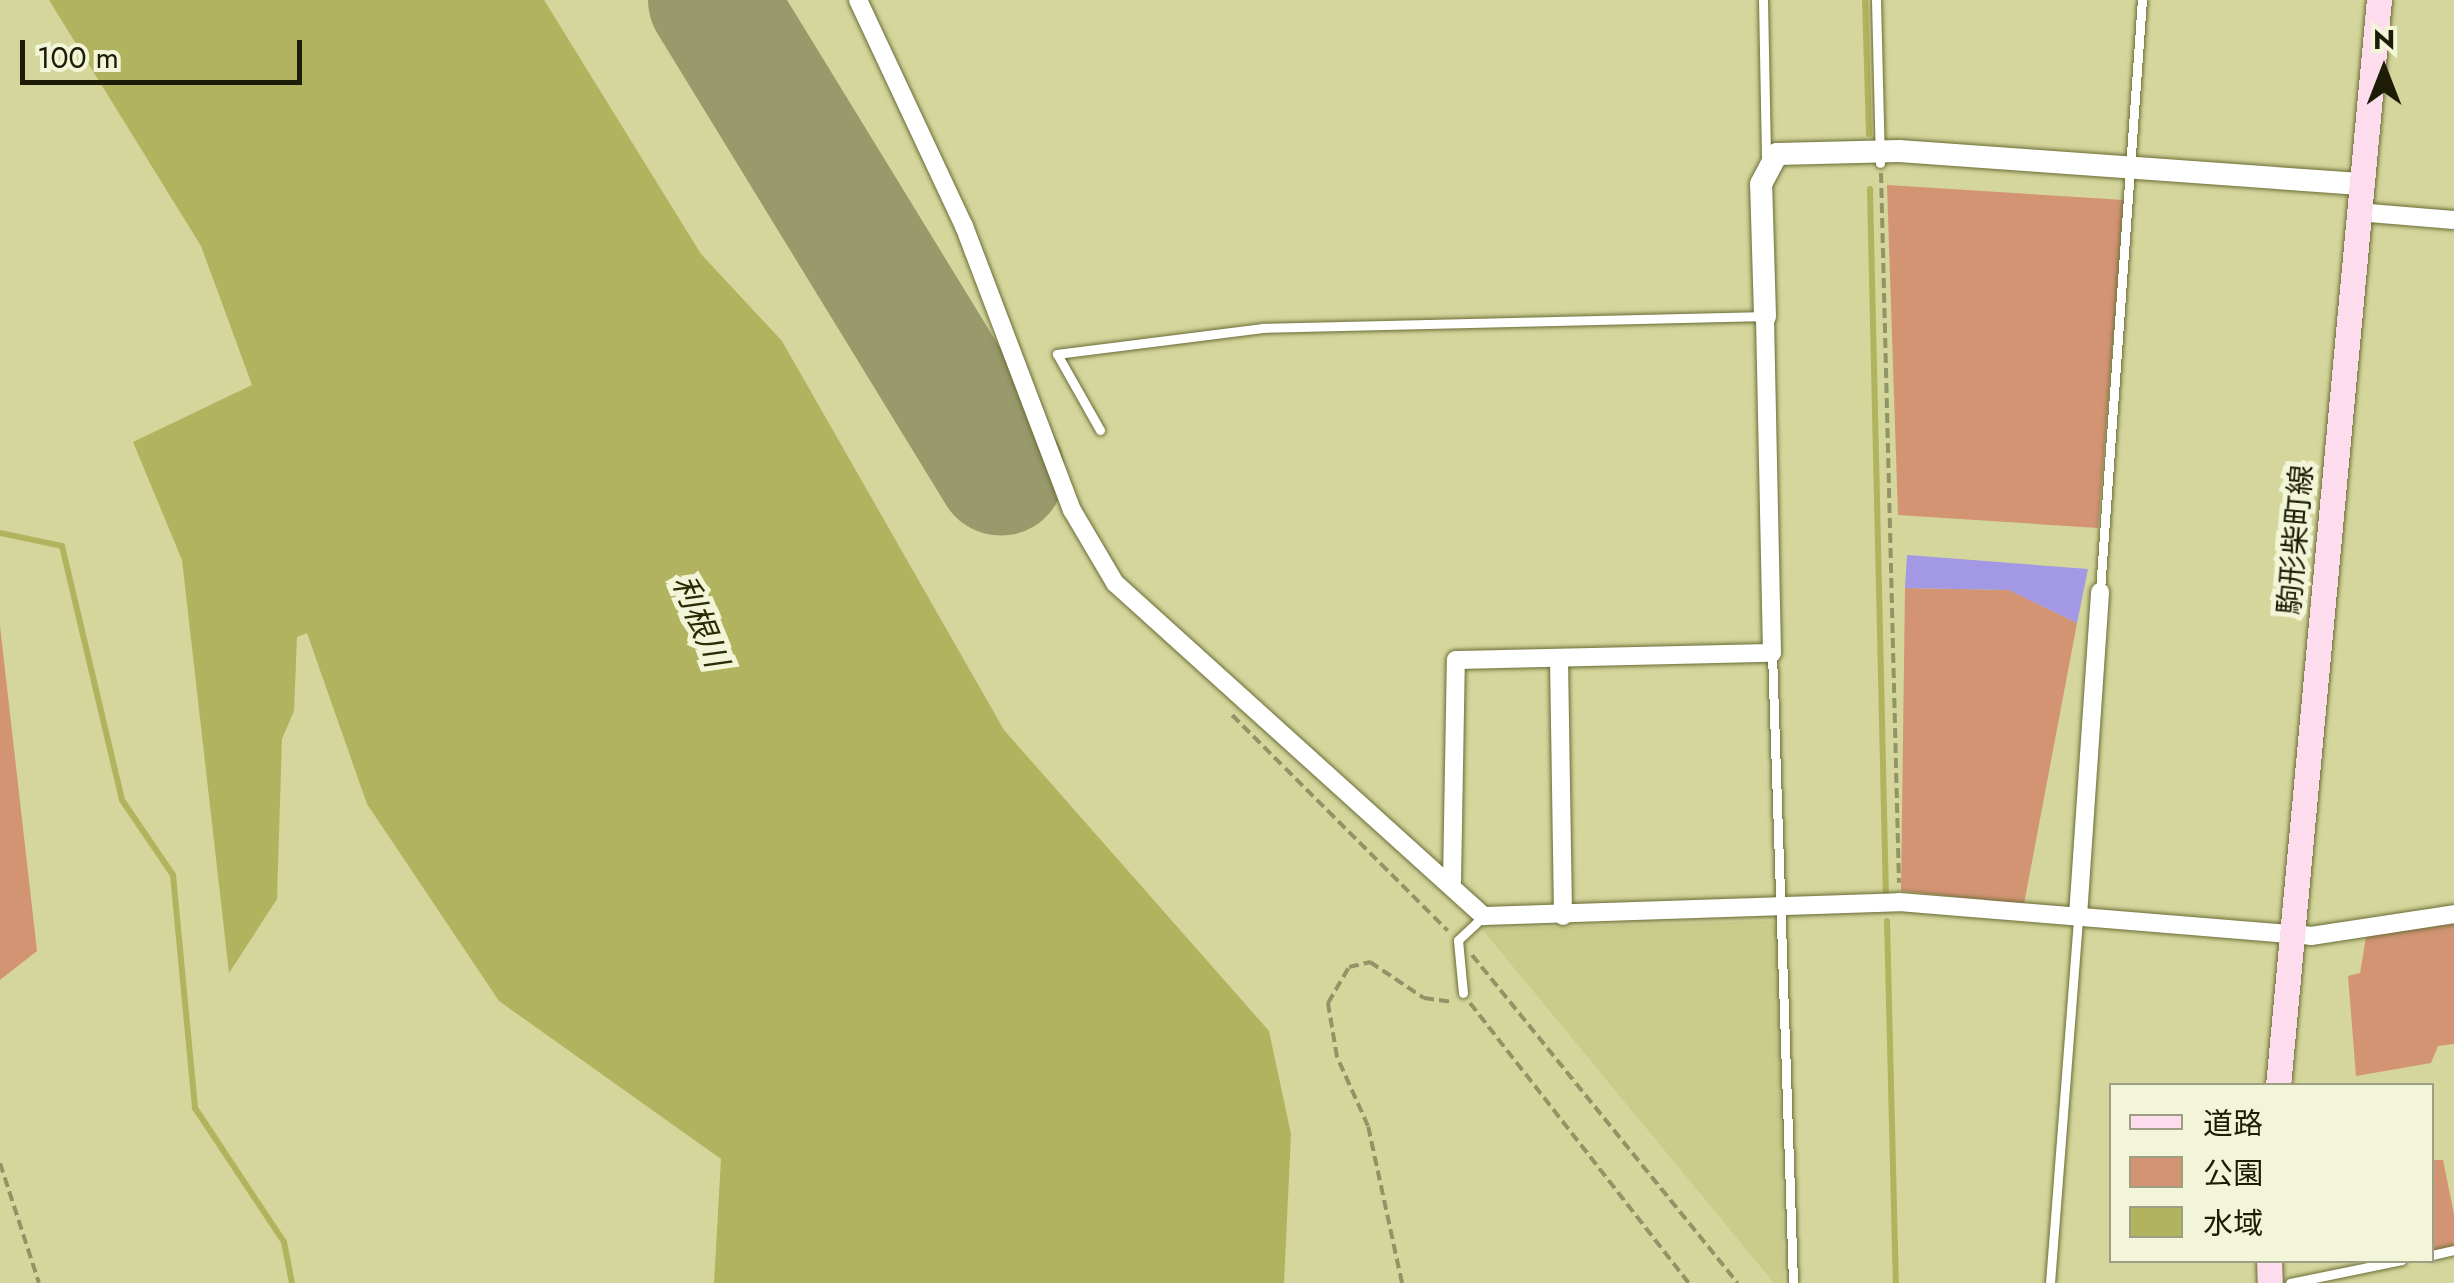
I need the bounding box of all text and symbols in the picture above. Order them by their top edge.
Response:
text: N [2373,19,2395,60]
scale bar [25,20,308,82]
north arrow [2334,20,2434,120]
text: 100 m [37,36,119,79]
street label: 駒形柴町線 [2272,464,2320,616]
water label: 利根川 [664,569,736,673]
legend [2109,1083,2434,1263]
text: 道路 [2203,1102,2263,1145]
text: 公園 [2203,1152,2263,1195]
text: 水域 [2203,1202,2263,1245]

